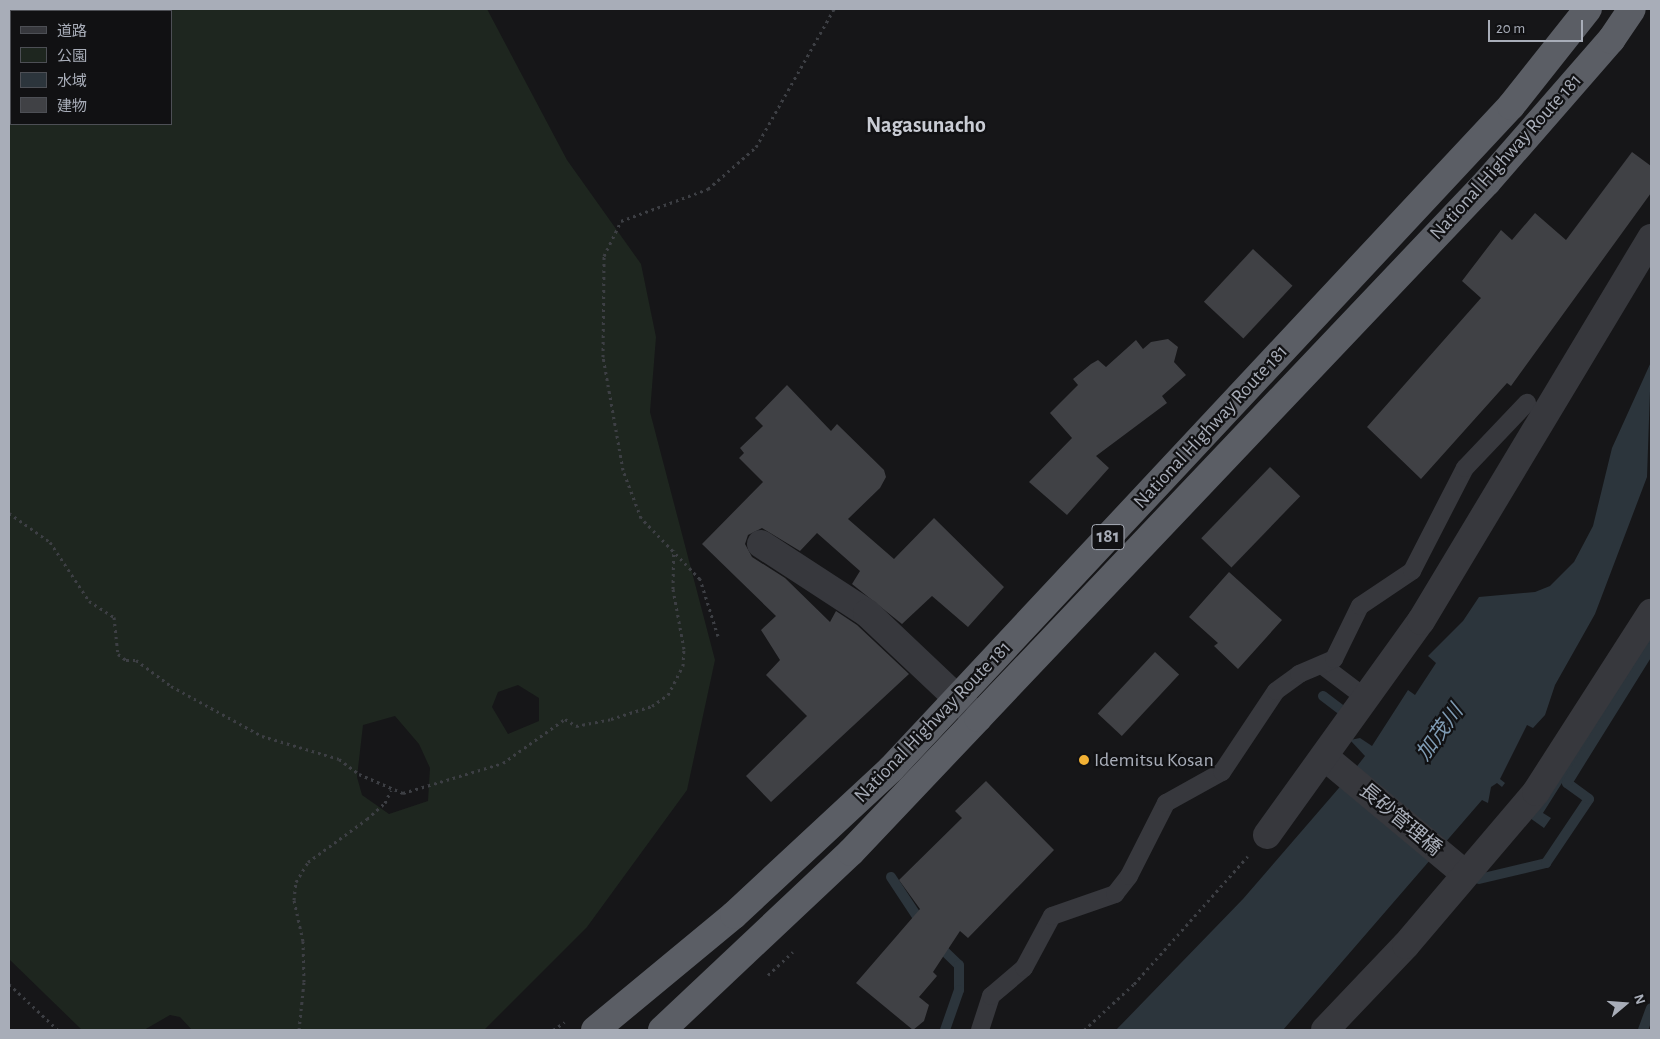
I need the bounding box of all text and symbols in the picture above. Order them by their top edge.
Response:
legend [10,10,172,125]
scale bar [1490,10,1585,42]
text: 20 m [1496,21,1525,36]
text: 道路 [57,24,87,39]
text: 公園 [57,49,87,64]
street label: National Highway Route 181 [1425,69,1587,245]
text: 水域 [57,74,87,89]
text: 建物 [57,99,87,114]
district label: Nagasunacho [866,113,986,139]
street label: National Highway Route 181 [1129,340,1293,514]
road number: 181 [1090,520,1126,554]
street label: National Highway Route 181 [849,636,1017,808]
water label: 加茂川 [1411,700,1469,766]
place label: Idemitsu Kosan [1094,748,1214,772]
marker: Idemitsu Kosan [1078,754,1090,766]
street label: 長砂管理橋 [1354,779,1446,861]
north arrow [1600,979,1650,1029]
text: N [1631,993,1647,1006]

